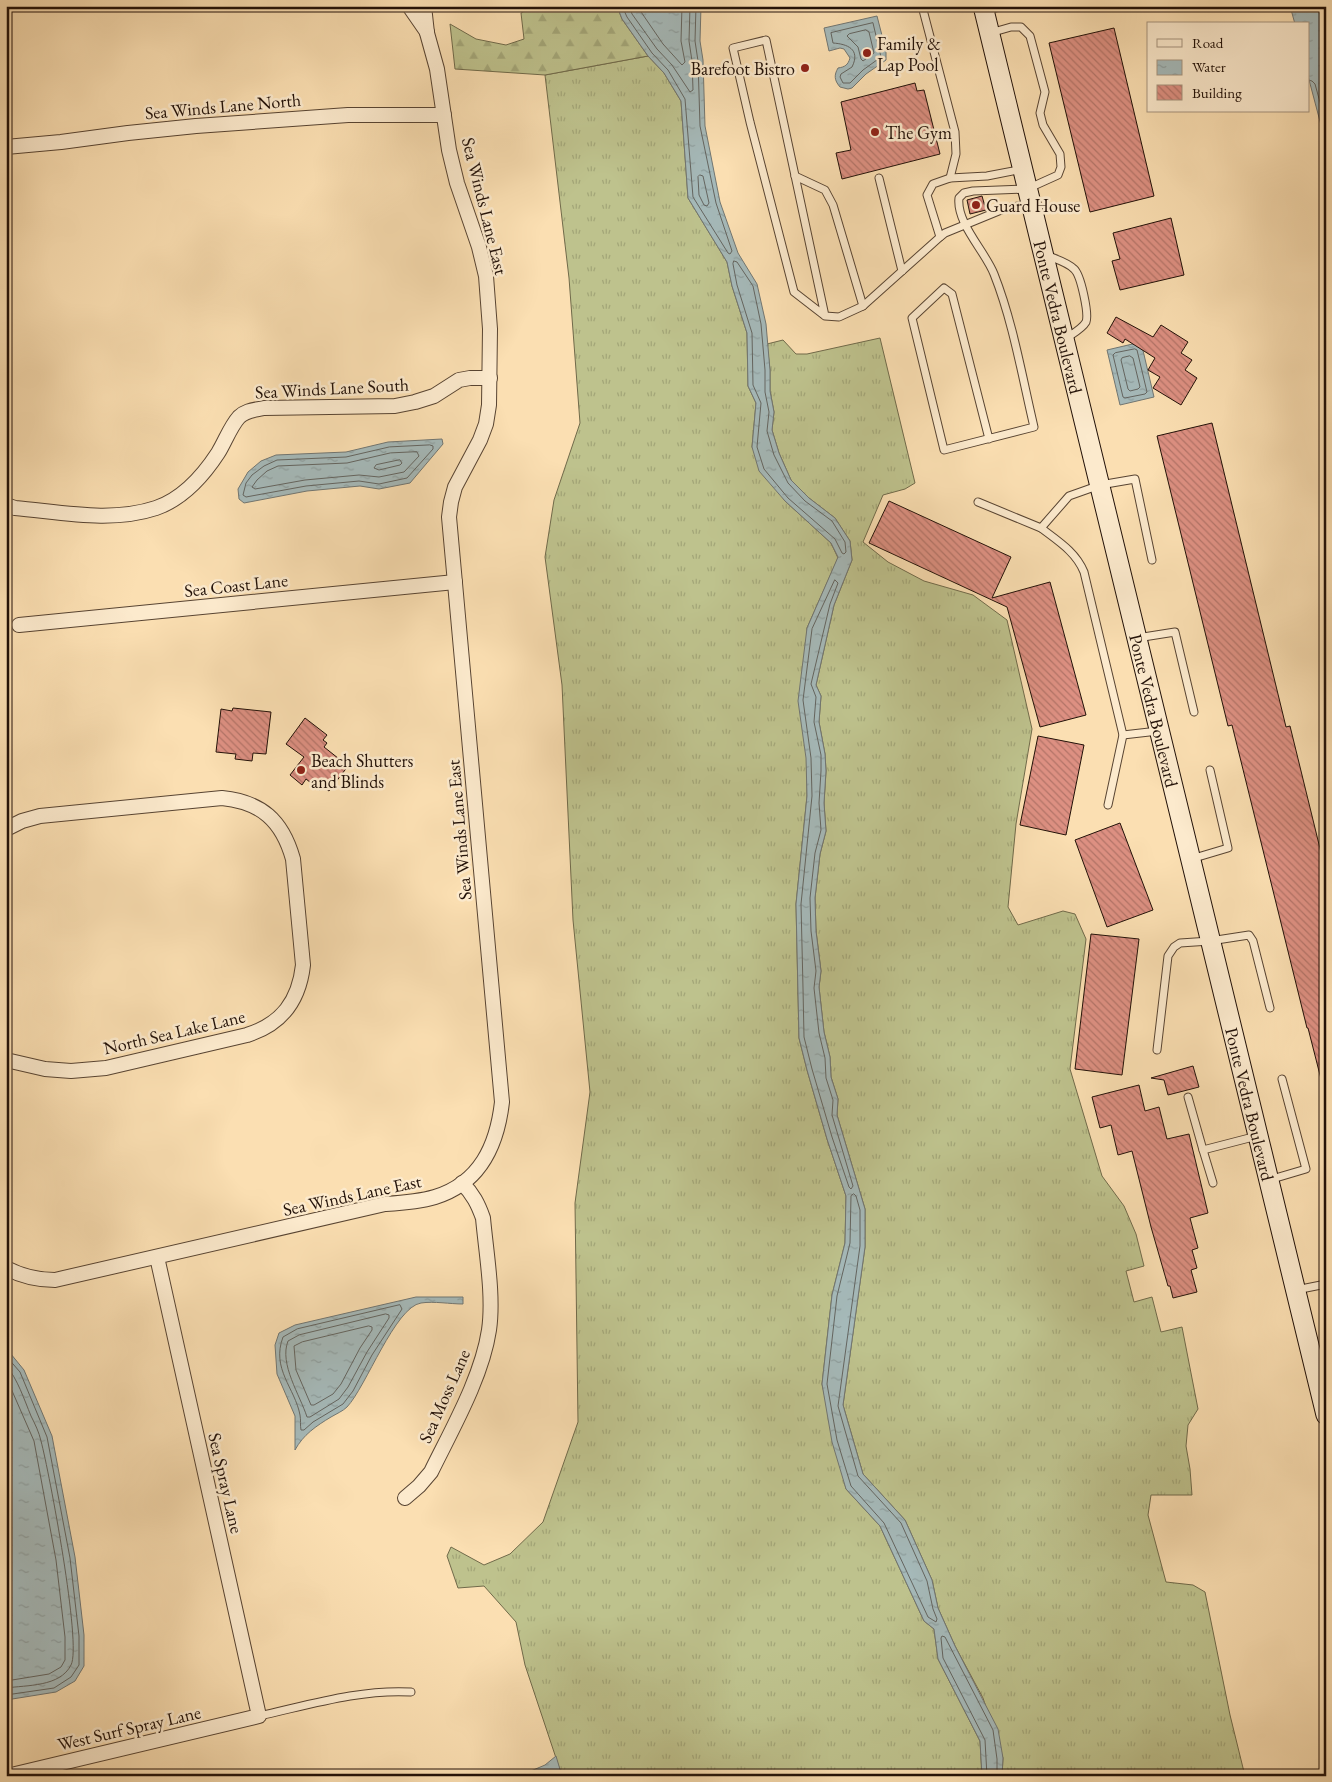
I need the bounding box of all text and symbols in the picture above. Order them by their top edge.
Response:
legend [1147,22,1310,112]
place label: Family & Lap Pool [877,32,941,76]
text: Road [1192,33,1224,52]
marker: Family & Lap Pool [861,47,873,59]
place label: Barefoot Bistro [691,57,795,80]
text: Water [1192,57,1226,76]
marker: Barefoot Bistro [799,62,811,74]
text: Building [1192,83,1242,102]
street label: Sea Winds Lane North [144,88,302,124]
place label: The Gym [885,121,952,144]
marker: The Gym [869,126,881,138]
street label: Sea Winds Lane East [457,135,513,277]
place label: Guard House [986,194,1080,217]
marker: Guard House [970,199,982,211]
street label: Ponte Vedra Boulevard [1029,238,1089,397]
street label: Sea Winds Lane South [254,372,410,404]
street label: Sea Coast Lane [183,568,289,602]
street label: Ponte Vedra Boulevard [1125,631,1184,790]
place label: Beach Shutters and Blinds [311,749,413,793]
street label: Sea Winds Lane East [441,758,477,901]
marker: Beach Shutters and Blinds [295,764,307,776]
street label: North Sea Lake Lane [101,1005,247,1059]
street label: Ponte Vedra Boulevard [1221,1025,1280,1184]
street label: Sea Winds Lane East [281,1169,424,1221]
street label: Sea Moss Lane [413,1345,475,1447]
street label: Sea Spray Lane [203,1430,249,1536]
street label: West Surf Spray Lane [55,1700,203,1756]

